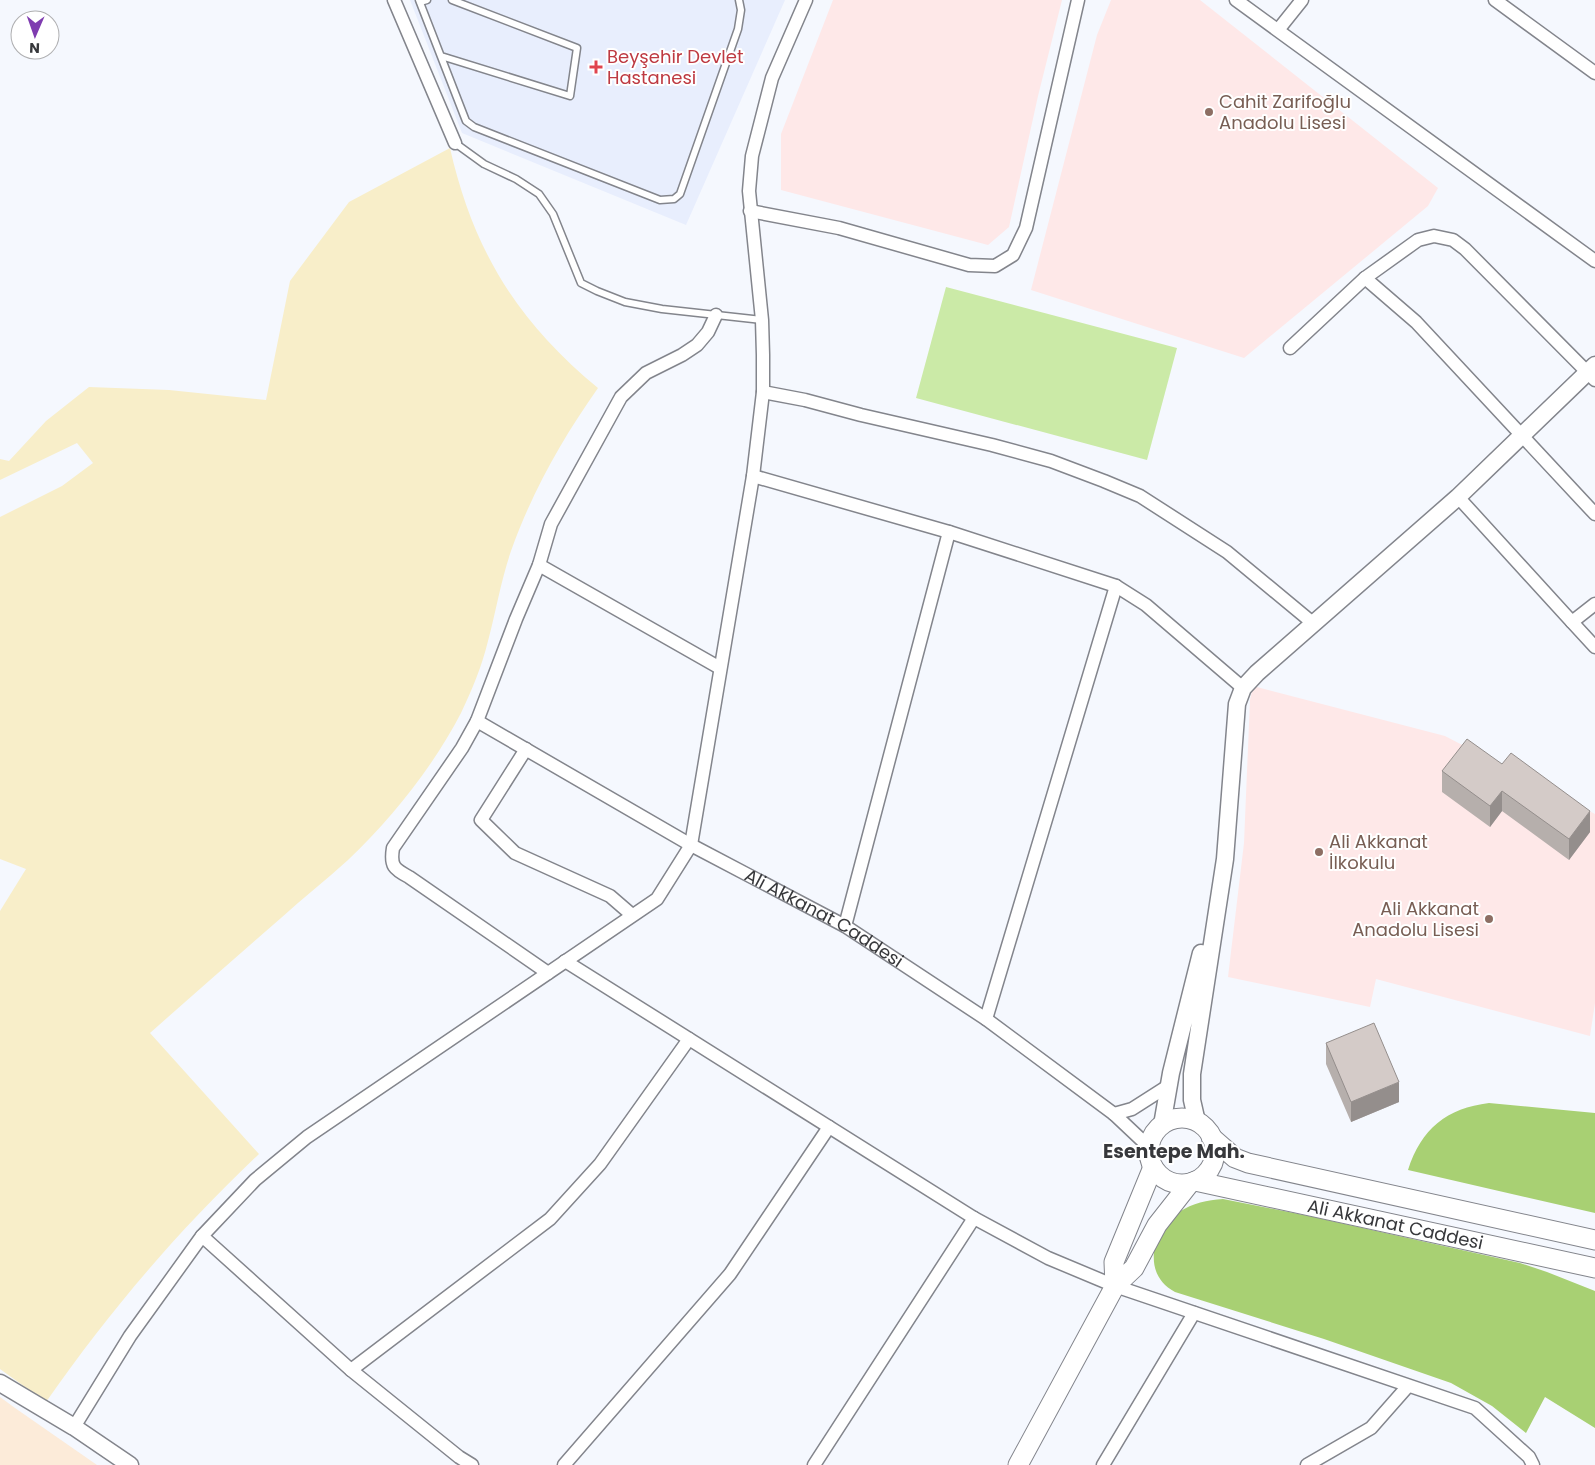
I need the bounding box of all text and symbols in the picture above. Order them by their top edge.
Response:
north arrow [10,10,60,60]
text: N [29,38,40,58]
place label: Beyşehir Devlet Hastanesi [607,44,743,90]
marker: Beyşehir Devlet Hastanesi [589,60,603,74]
place label: Cahit Zarifoğlu Anadolu Lisesi [1219,89,1351,135]
marker: Cahit Zarifoğlu Anadolu Lisesi [1203,106,1215,118]
place label: Ali Akkanat İlkokulu [1329,829,1428,875]
marker: Ali Akkanat İlkokulu [1313,846,1325,858]
street label: Ali Akkanat Caddesi [740,862,908,973]
place label: Ali Akkanat Anadolu Lisesi [1352,896,1479,942]
marker: Ali Akkanat Anadolu Lisesi [1483,913,1495,925]
district label: Esentepe Mah. [1103,1138,1245,1165]
street label: Ali Akkanat Caddesi [1305,1193,1486,1255]

